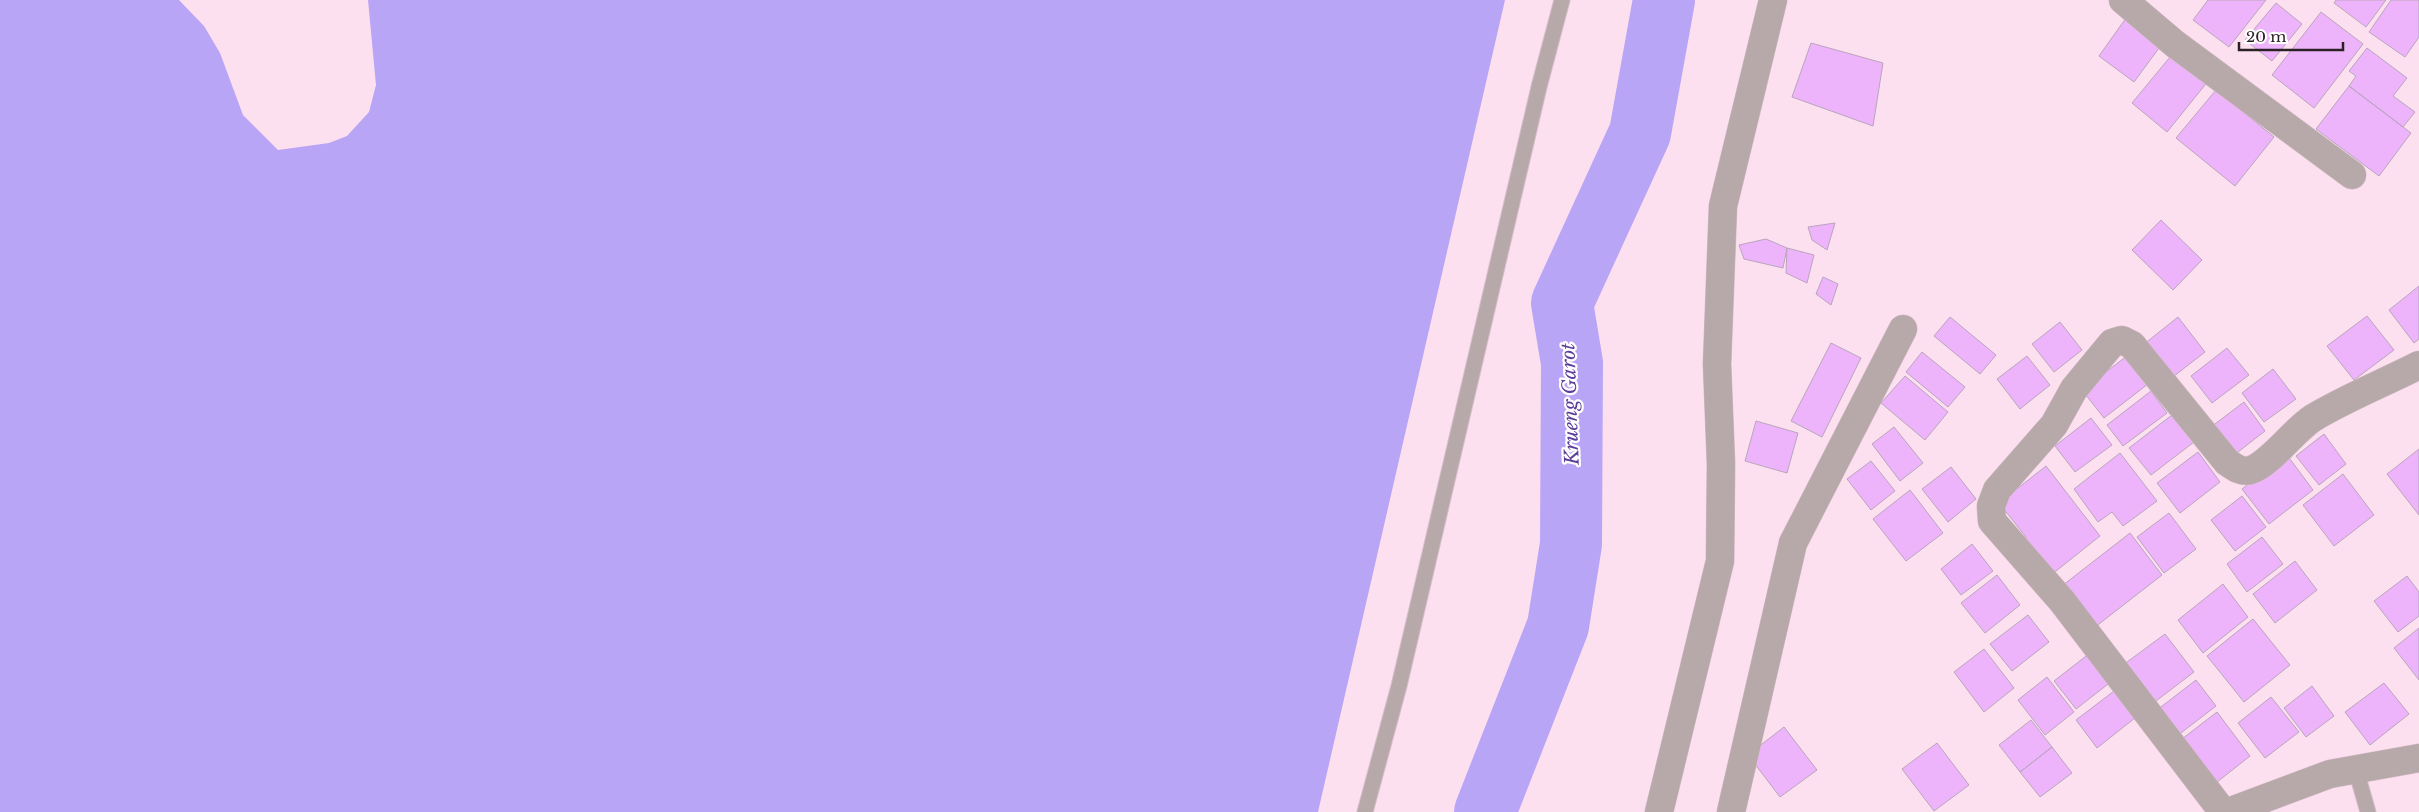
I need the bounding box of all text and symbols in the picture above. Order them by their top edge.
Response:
scale bar [2239,20,2343,52]
text: 20 m [2246,27,2286,46]
water label: Krueng Garot [1556,343,1584,466]

